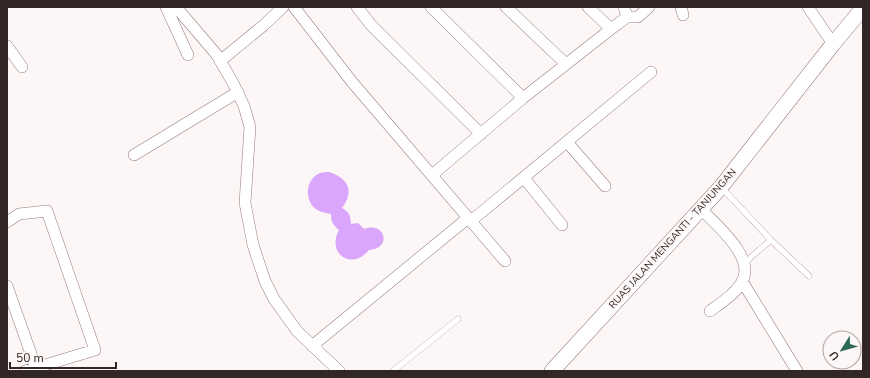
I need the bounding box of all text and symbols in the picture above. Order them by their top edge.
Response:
street label: RUAS JALAN MENGANTI - TANJUNGAN [606,165,740,312]
north arrow [822,330,862,370]
scale bar [10,344,116,370]
text: U [826,348,843,363]
text: 50 m [16,350,44,366]

